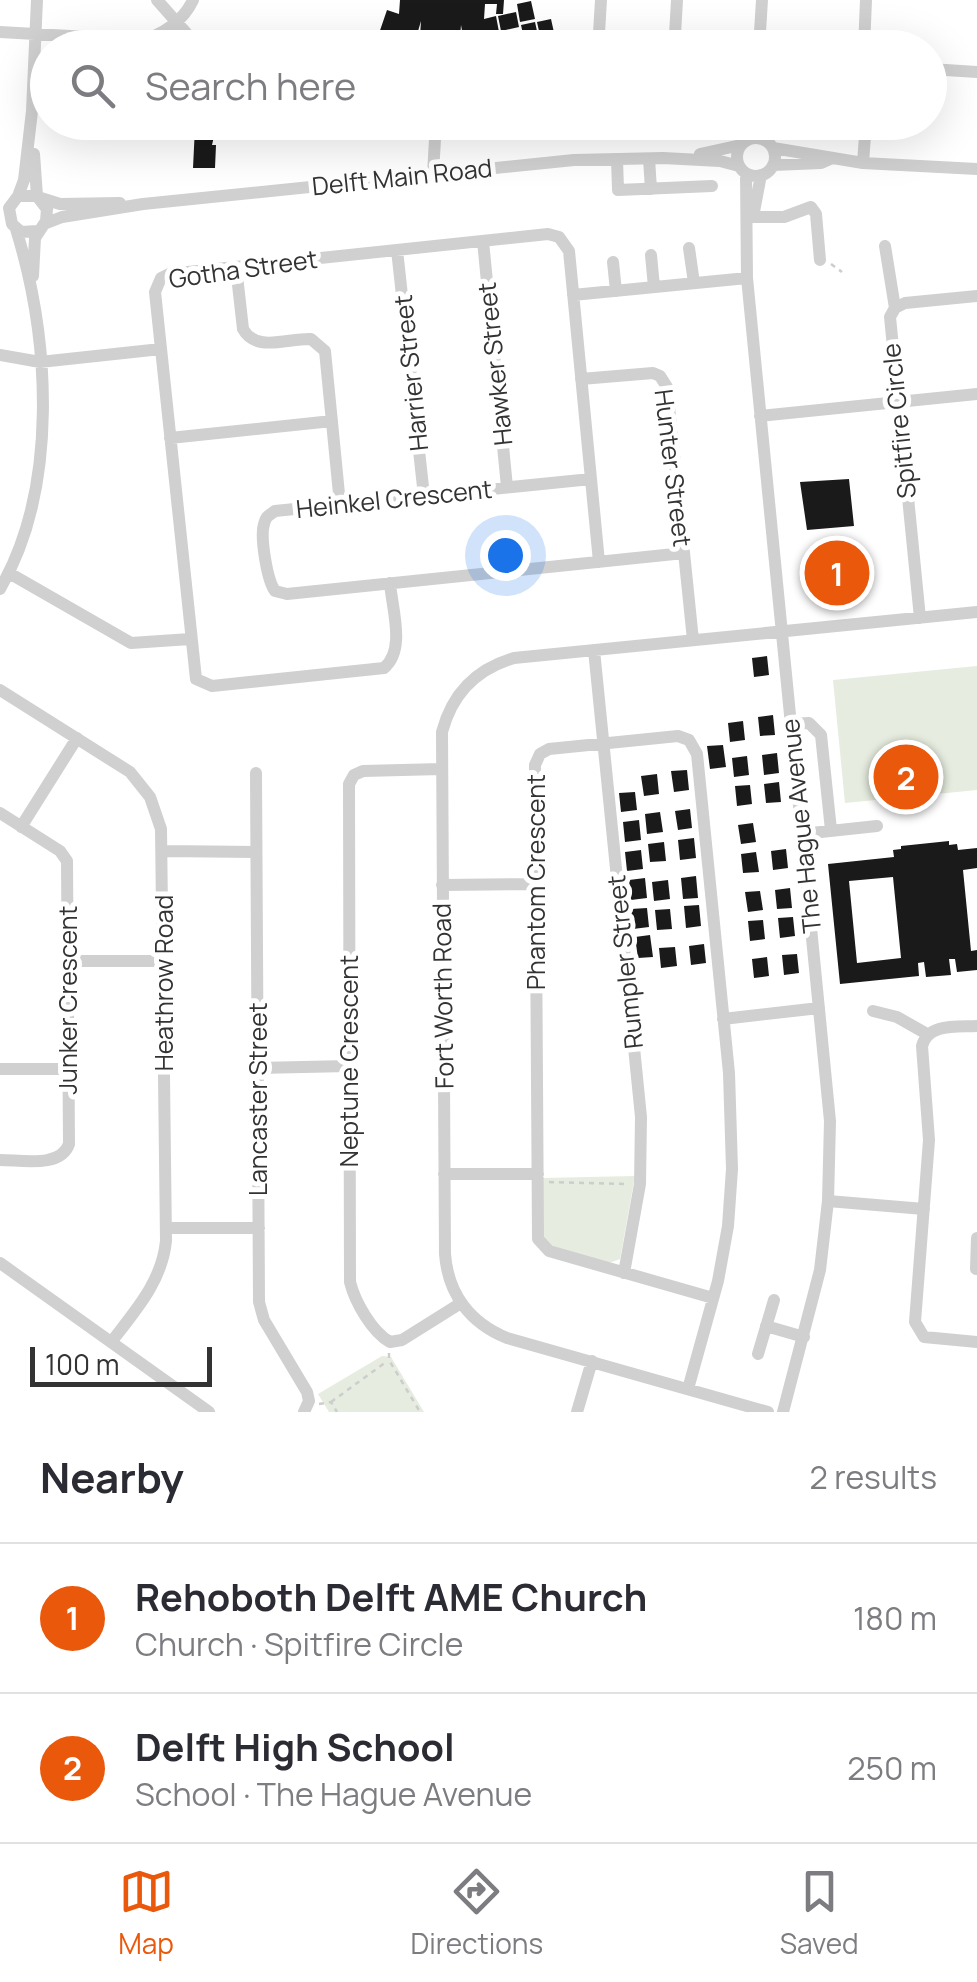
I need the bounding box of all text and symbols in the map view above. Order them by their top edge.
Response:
search box [30,30,947,140]
icon: search [65,58,120,113]
text: Search here [145,59,356,111]
street label: Delft Main Road [310,150,494,203]
street label: Gotha Street [166,241,319,296]
street label: Hawker Street [469,281,520,447]
street label: Harrier Street [385,293,436,453]
street label: Spitfire Circle [873,342,924,500]
street label: Hunter Street [646,387,701,549]
street label: Heinkel Crescent [294,471,494,526]
your location [480,530,531,581]
pin: 1 [804,536,870,610]
street label: The Hague Avenue [772,717,829,935]
pin: 2 [874,740,938,814]
street label: Phantom Crescent [518,774,553,990]
street label: Rumpler Street [598,873,651,1051]
street label: Heathrow Road [146,895,181,1071]
street label: Fort Worth Road [423,903,462,1089]
street label: Junker Crescent [50,905,85,1095]
street label: Neptune Crescent [331,955,366,1167]
street label: Lancaster Street [240,1002,275,1196]
scale bar [30,1342,212,1386]
text: 100 m [45,1345,119,1383]
text: Nearby [40,1448,184,1506]
text: 2 results [810,1455,937,1499]
text: Rehoboth Delft AME Church [135,1570,647,1622]
text: 1 [65,1596,80,1640]
text: 180 m [853,1596,937,1640]
text: Church · Spitfire Circle [135,1622,463,1666]
text: Delft High School [135,1720,455,1772]
text: 2 [63,1746,82,1790]
text: 250 m [847,1746,937,1790]
text: School · The Hague Avenue [135,1772,532,1816]
tab: Map [118,1864,174,1962]
tab: Directions [411,1864,543,1962]
tab: Saved [780,1864,859,1962]

